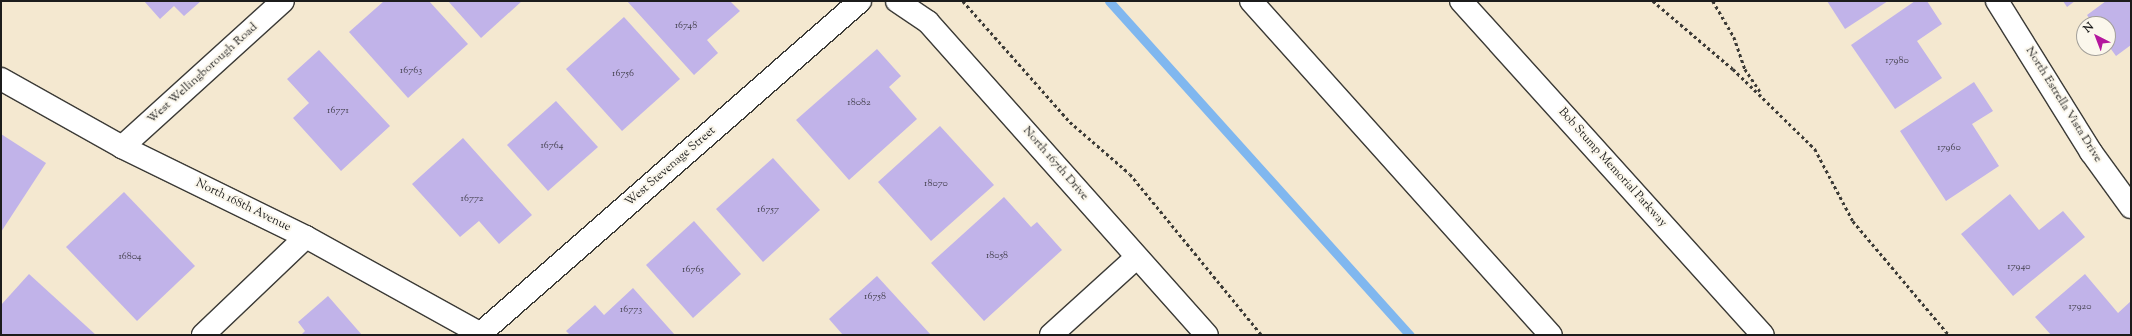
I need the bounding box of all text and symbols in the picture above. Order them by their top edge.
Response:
north arrow [2076,16,2116,56]
text: N [2080,19,2097,37]
house number: 16748 [675,20,697,32]
street label: West Wellingborough Road [145,21,261,127]
street label: North Estrella Vista Drive [2022,45,2104,165]
house number: 17980 [1885,55,1909,67]
house number: 16763 [400,65,422,77]
house number: 16756 [612,68,634,80]
house number: 18082 [847,97,871,109]
house number: 16771 [327,105,349,117]
street label: Bob Stump Memorial Parkway [1555,105,1669,231]
street label: West Stevenage Street [623,124,719,210]
street label: North 167th Drive [1019,124,1091,204]
house number: 16764 [540,140,564,152]
house number: 17960 [1937,142,1961,154]
street label: North 168th Avenue [193,177,293,235]
house number: 18070 [924,178,948,190]
house number: 16772 [461,193,483,205]
house number: 16757 [757,204,779,216]
house number: 18058 [986,250,1008,262]
house number: 16804 [118,251,142,263]
house number: 17940 [2007,261,2031,273]
house number: 16765 [682,264,704,276]
house number: 16758 [864,291,886,303]
house number: 17920 [2068,301,2092,313]
house number: 16773 [620,304,642,316]

